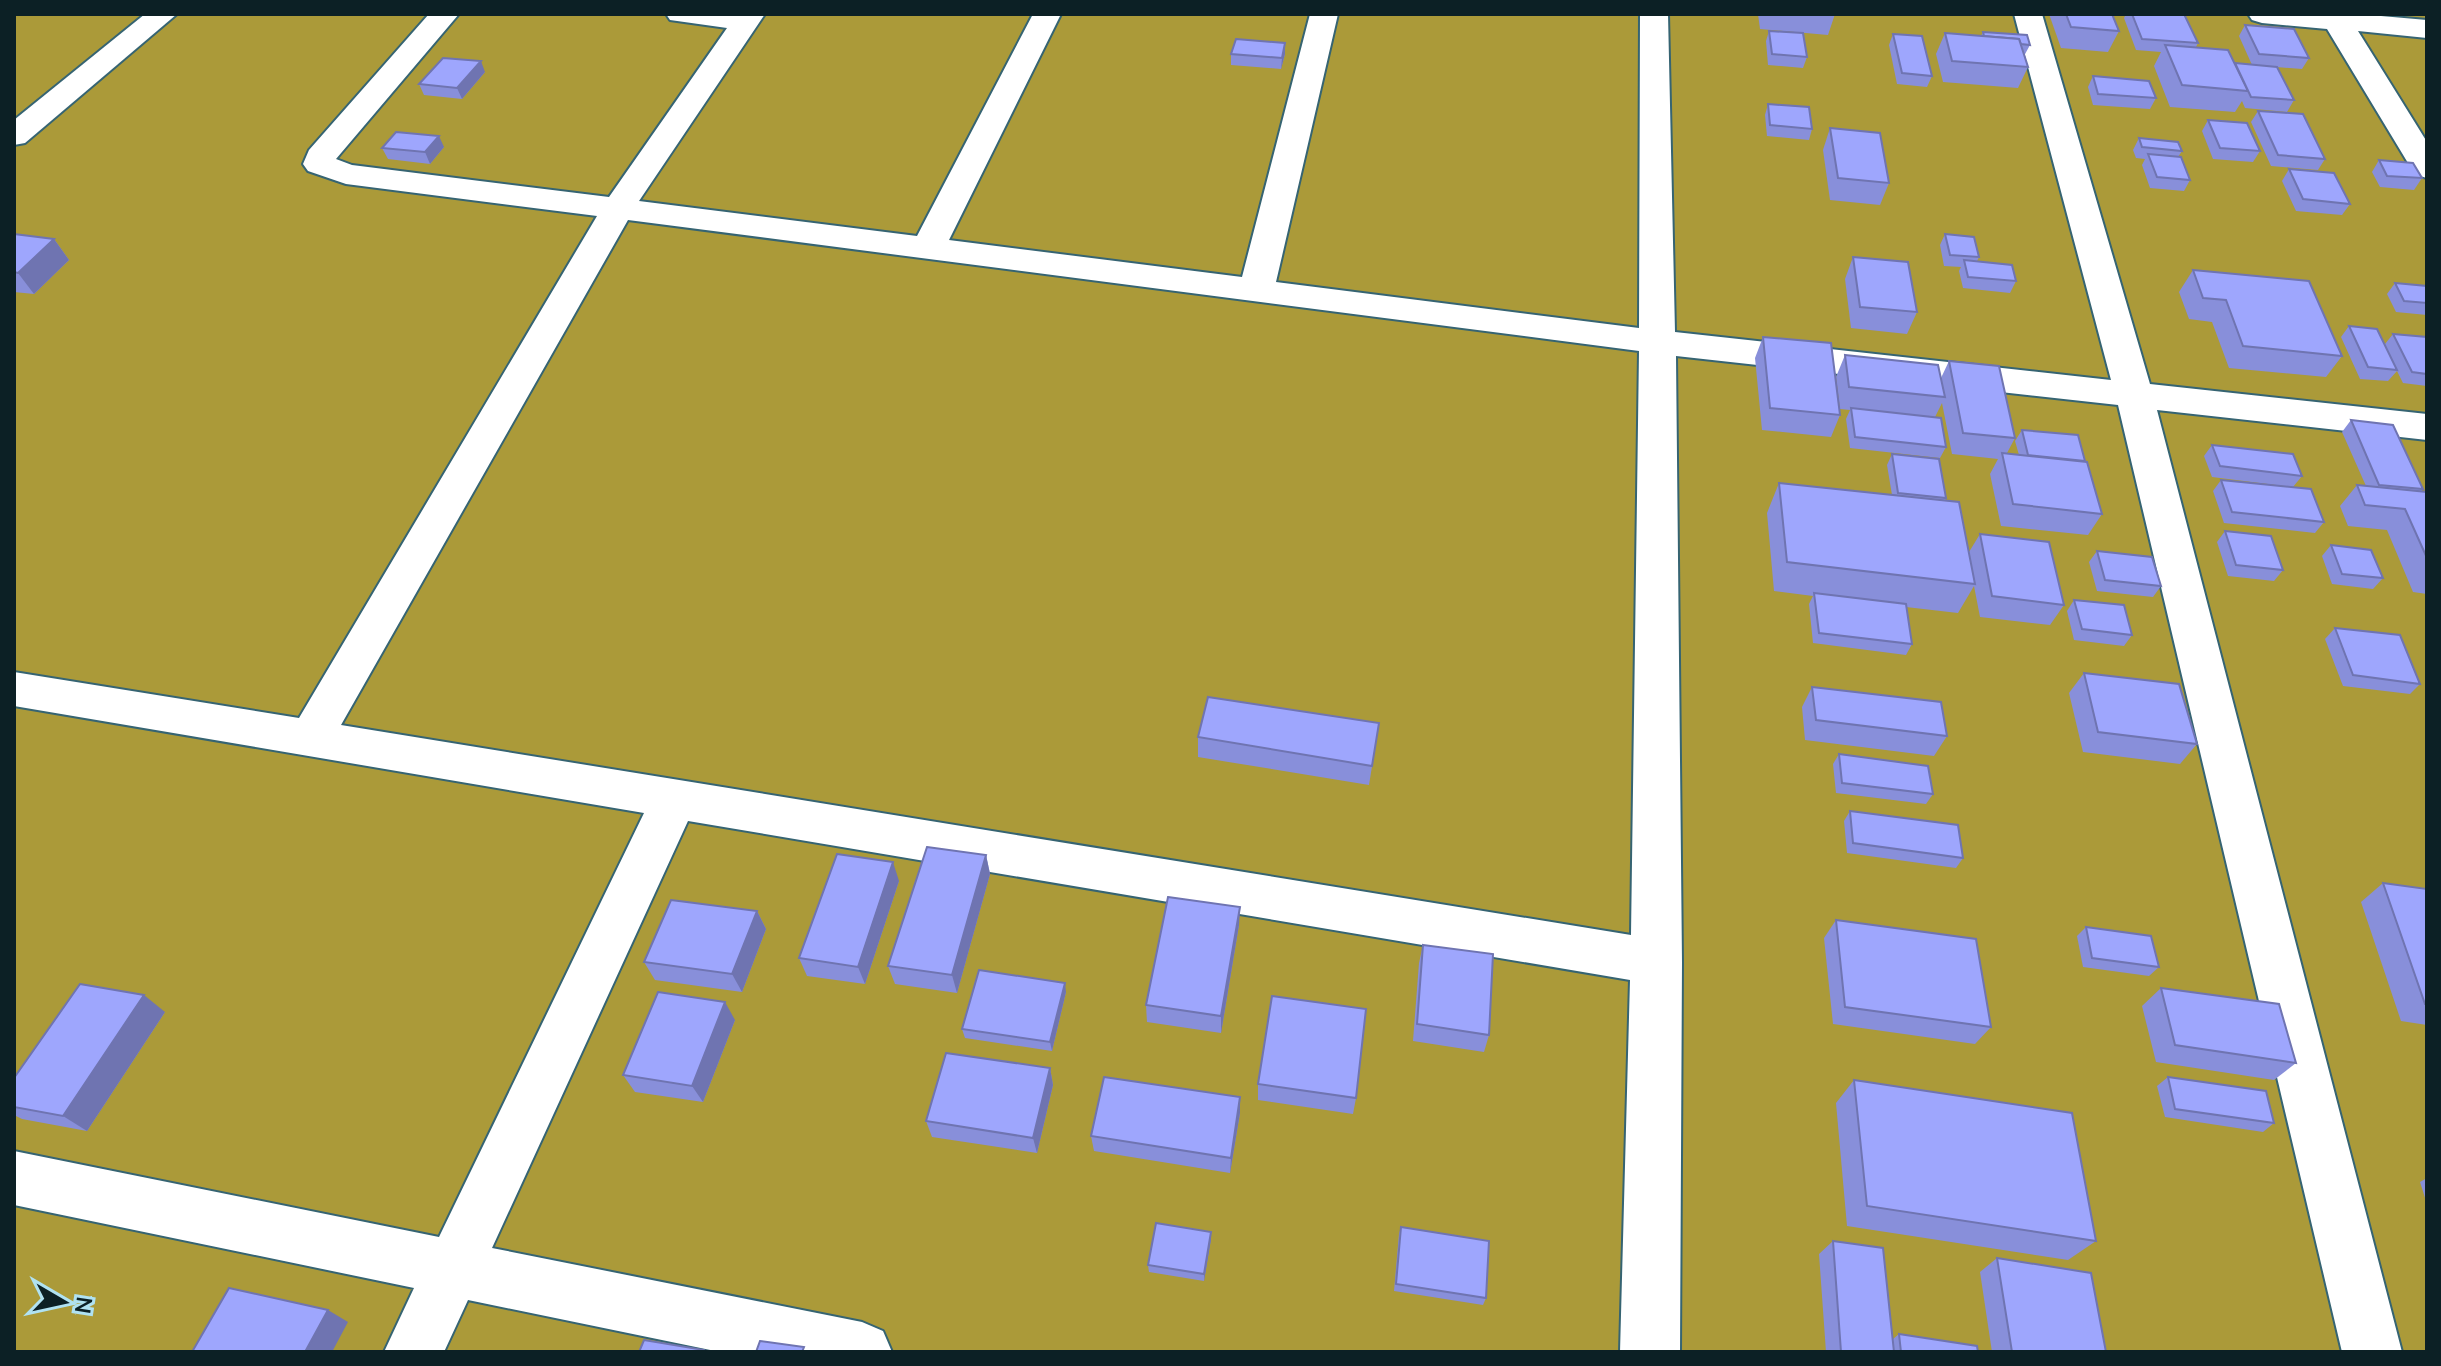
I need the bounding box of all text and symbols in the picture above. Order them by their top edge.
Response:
north arrow [24,1262,104,1342]
text: N [69,1295,99,1316]

